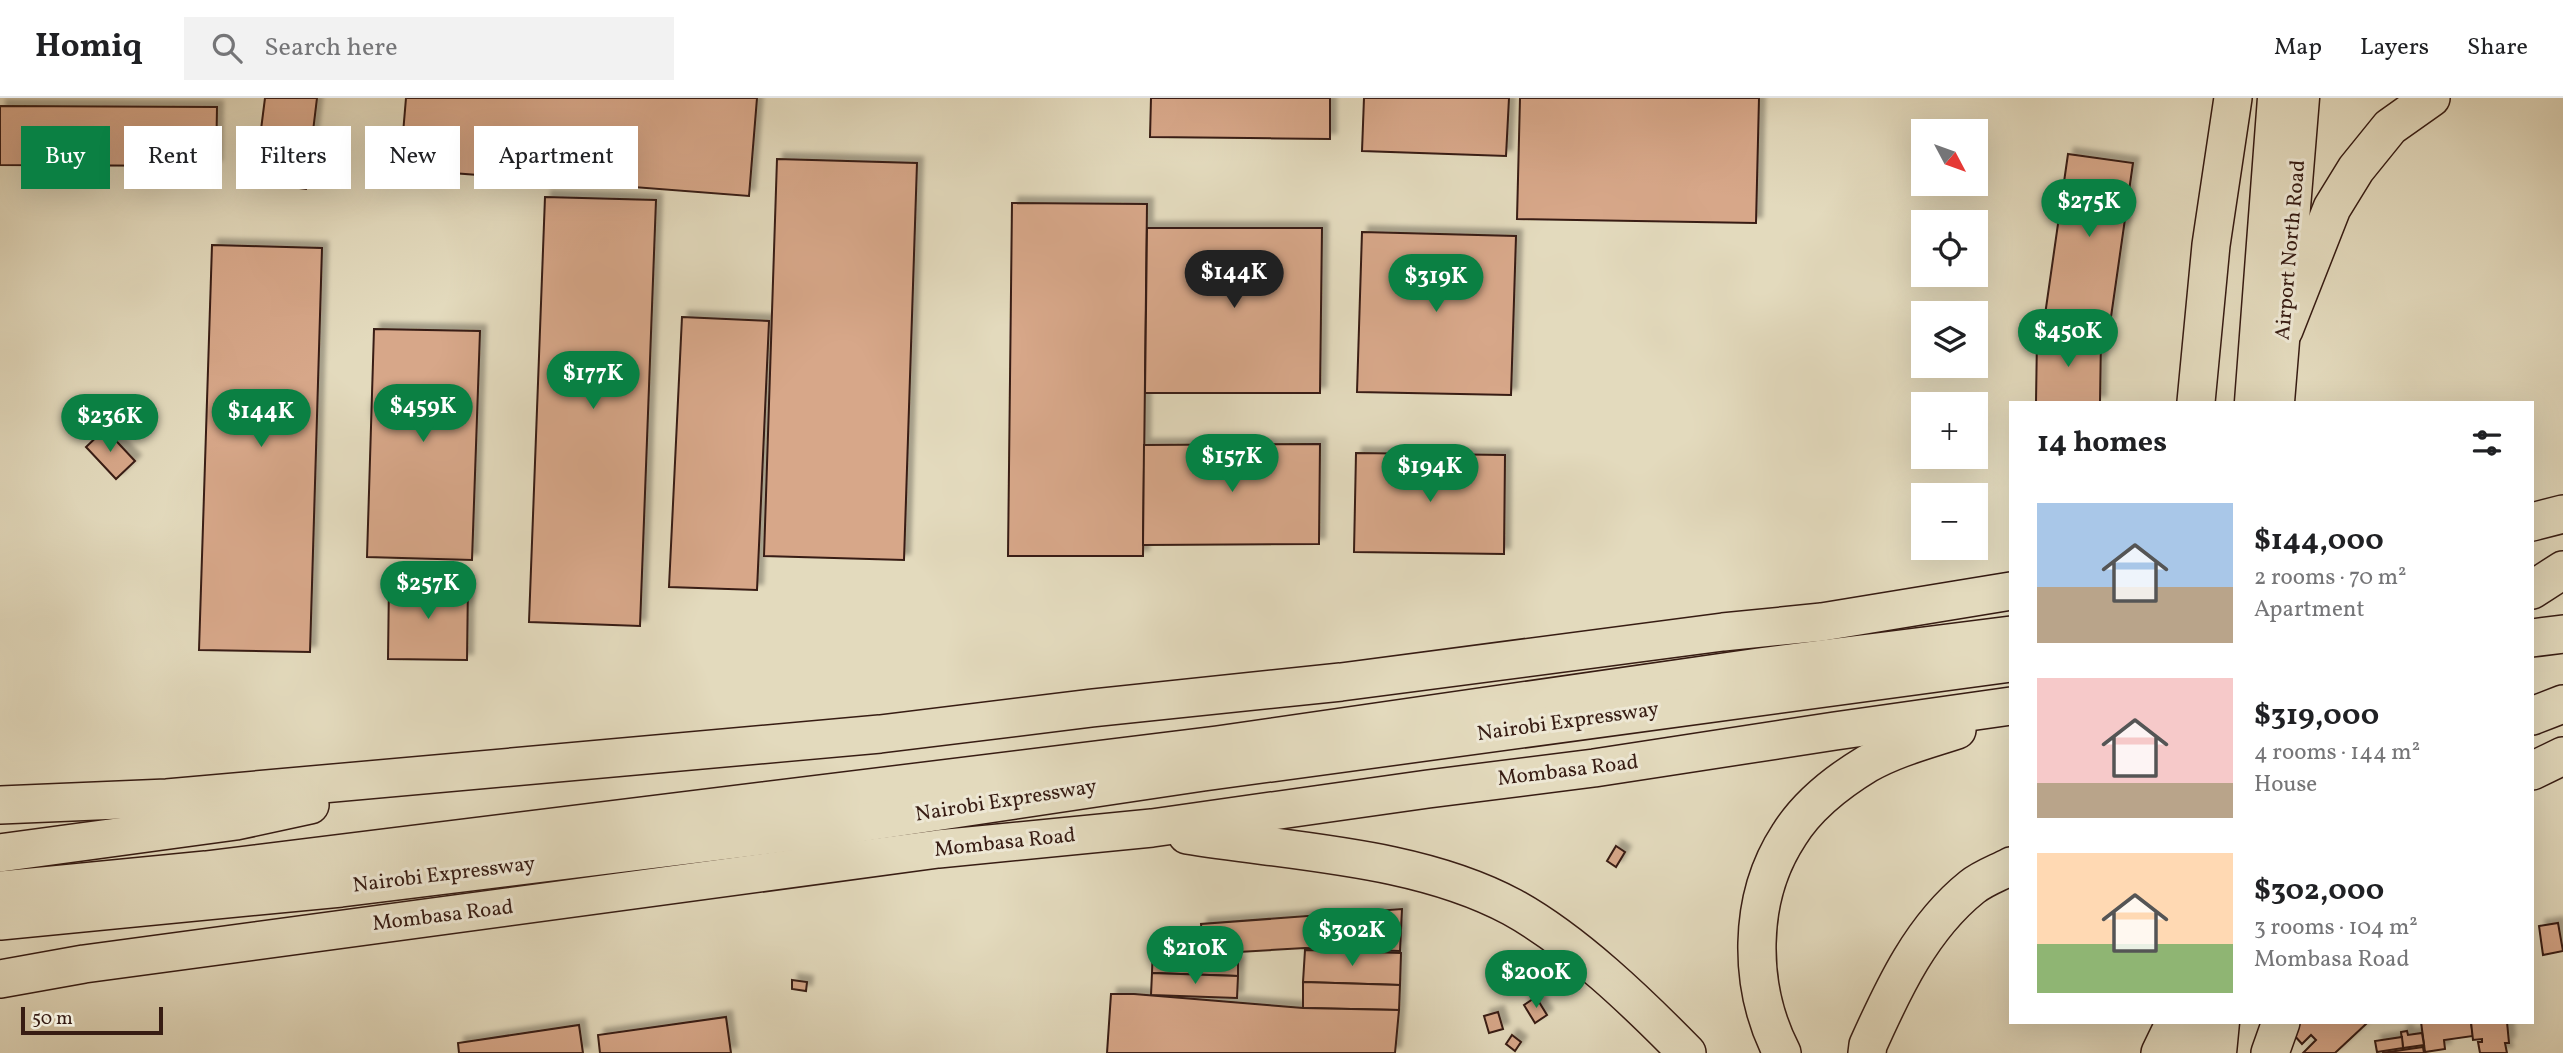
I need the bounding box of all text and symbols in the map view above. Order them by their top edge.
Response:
search box [184,17,674,80]
text: Homiq [35,25,142,71]
icon: search [208,29,246,67]
text: Search here [264,30,397,66]
text: Map [2274,31,2322,65]
text: Layers [2360,31,2429,65]
text: Share [2467,31,2528,65]
north arrow [1911,119,1988,196]
map controls [1911,119,1988,560]
chip: Buy [21,126,110,189]
chip: Rent [124,126,222,189]
chip: Filters [236,126,351,189]
chip: New [365,126,460,189]
chip: Apartment [474,126,638,189]
street label: Airport North Road [2269,159,2313,341]
pin: $275K [2040,180,2138,239]
text: $275K [2057,186,2121,218]
button: locate [1911,210,1988,287]
pin: $144K [1185,250,1283,310]
pin: $319K [1387,254,1485,314]
text: $144K [1201,257,1267,289]
text: $319K [1404,261,1468,293]
button: layers [1911,301,1988,378]
pin: $450K [2019,310,2117,369]
text: $450K [2034,316,2102,348]
pin: $177K [544,352,642,411]
text: $177K [563,358,623,390]
pin: $459K [374,384,472,444]
pin: $144K [212,390,310,449]
text: $459K [390,391,456,423]
button: + [1911,392,1988,469]
pin: $236K [61,394,159,454]
text: $144K [228,396,294,428]
text: $236K [77,401,143,433]
text: 14 homes [2037,422,2167,464]
icon: filters [2468,424,2506,462]
pin: $157K [1183,434,1281,494]
text: $157K [1202,441,1262,473]
pin: $194K [1381,444,1479,504]
text: $194K [1398,451,1462,483]
button: − [1911,483,1988,560]
text: $144,000 [2254,520,2384,562]
icon: home [2093,531,2177,615]
pin: $257K [379,561,477,621]
text: 2 rooms · 70 m² [2254,562,2407,594]
text: $257K [396,568,460,600]
text: Apartment [2254,594,2365,626]
street label: Nairobi Expressway [1475,695,1661,749]
text: $319,000 [2254,695,2379,737]
icon: home [2093,706,2177,790]
text: 4 rooms · 144 m² [2254,737,2420,769]
street label: Mombasa Road [1496,748,1640,794]
text: House [2254,769,2317,801]
street label: Nairobi Expressway [913,772,1100,830]
street label: Mombasa Road [933,821,1077,865]
street label: Nairobi Expressway [351,849,537,901]
text: $302,000 [2254,870,2384,912]
icon: home [2093,881,2177,965]
street label: Mombasa Road [371,893,515,939]
pin: $302K [1303,908,1401,968]
text: 3 rooms · 104 m² [2254,912,2418,944]
text: $302K [1319,915,1386,947]
pin: $210K [1146,926,1244,986]
text: $210K [1163,933,1227,965]
text: Mombasa Road [2254,944,2409,976]
pin: $200K [1487,950,1585,1010]
text: $200K [1501,957,1571,989]
scale bar [21,1004,163,1036]
text: 50 m [32,1006,73,1032]

